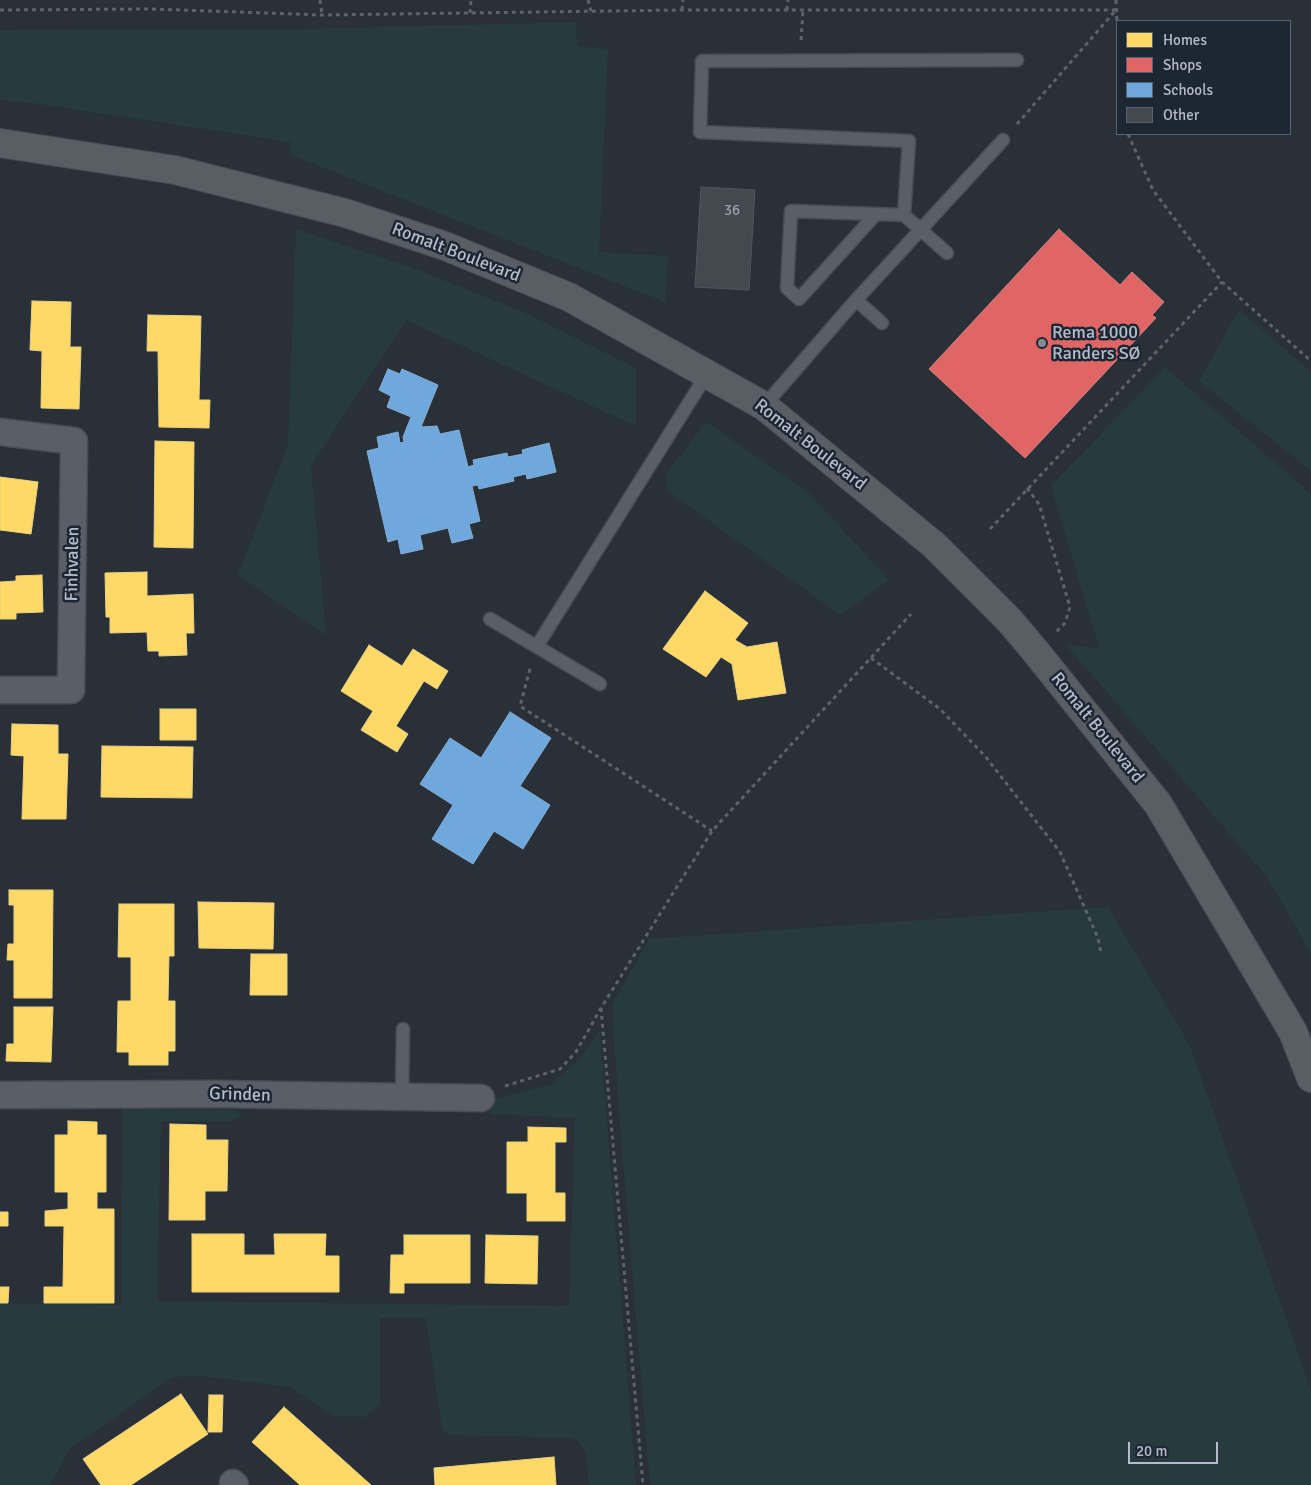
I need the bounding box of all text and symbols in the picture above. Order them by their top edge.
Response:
legend [1116,20,1291,135]
text: Homes [1163,31,1207,49]
text: Shops [1163,56,1202,74]
text: Schools [1163,81,1213,99]
text: Other [1163,106,1199,124]
house number: 36 [724,202,740,220]
street label: Romalt Boulevard [389,219,523,287]
place label: Rema 1000 Randers SØ [1052,322,1140,364]
marker: Rema 1000 Randers SØ [1036,337,1048,349]
street label: Romalt Boulevard [750,395,870,495]
street label: Finhvalen [62,526,84,602]
street label: Romalt Boulevard [1046,668,1148,788]
street label: Grinden [209,1083,271,1107]
scale bar [1131,1432,1221,1464]
text: 20 m [1136,1442,1167,1460]

